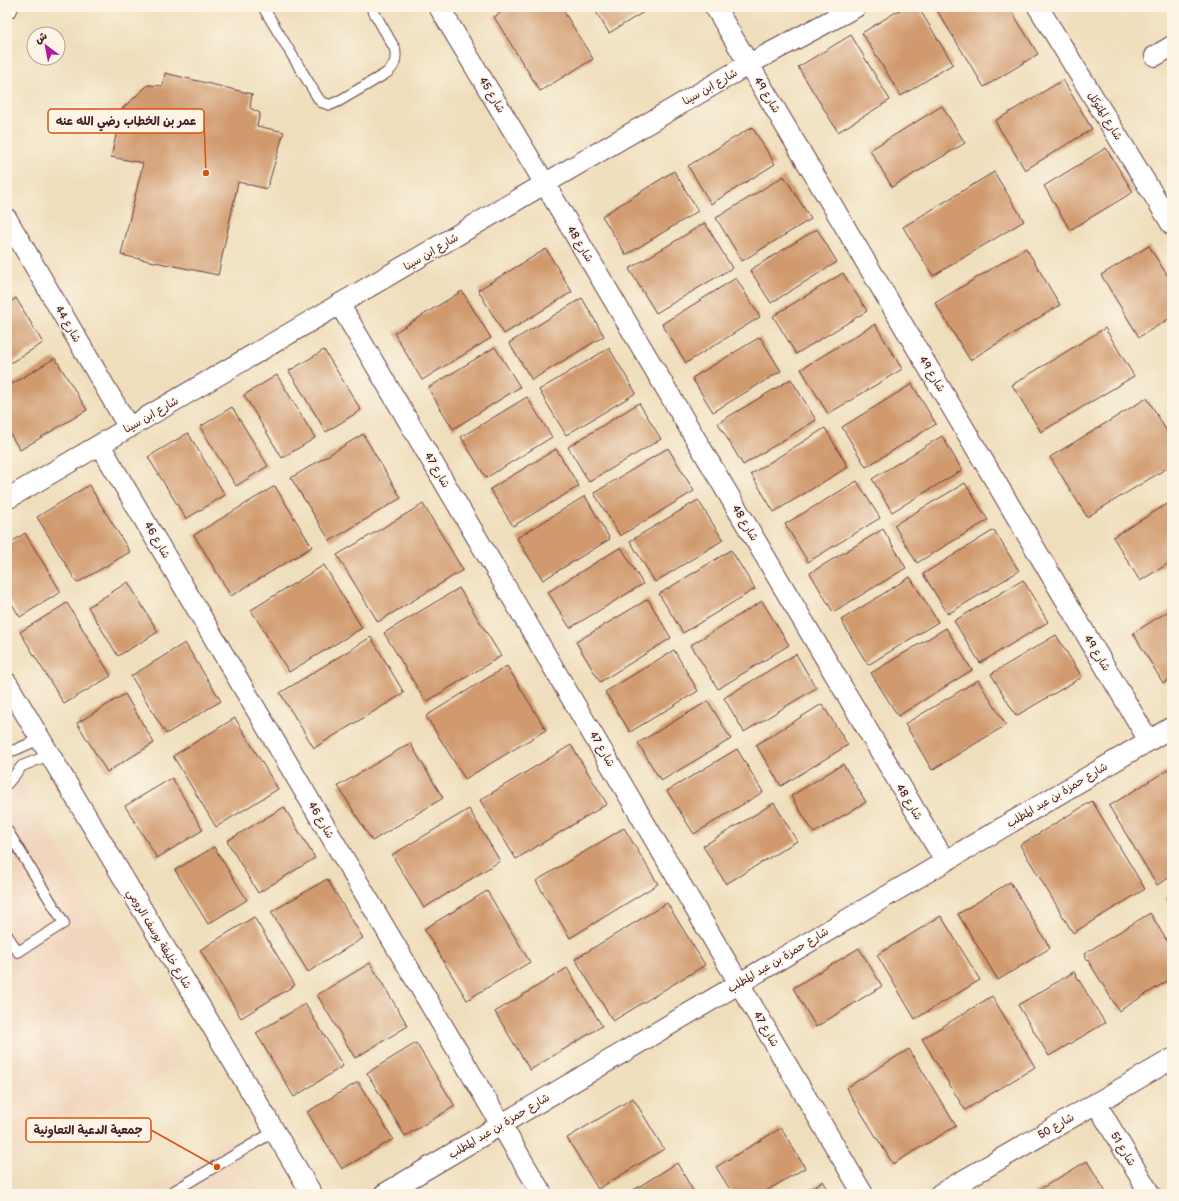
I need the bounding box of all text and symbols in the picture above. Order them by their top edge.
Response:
north arrow [26,26,66,66]
text: ش [32,29,50,47]
street label: شارع ابن سينا [680,66,741,110]
street label: شارع 45 [474,75,508,116]
street label: شارع 49 [749,75,783,116]
street label: شارع المتوكل [1083,89,1125,144]
callout: عمر بن الخطاب رضي الله عنه [48,109,204,133]
text: عمر بن الخطاب رضي الله عنه [56,114,197,132]
street label: شارع 48 [562,224,596,265]
street label: شارع ابن سينا [401,231,462,275]
street label: شارع 44 [51,303,84,346]
street label: شارع 49 [914,354,948,395]
street label: شارع ابن سينا [121,394,182,438]
street label: شارع 47 [420,450,452,491]
street label: شارع 48 [727,503,761,544]
street label: شارع 46 [140,519,173,562]
street label: شارع 49 [1079,633,1113,674]
street label: شارع 47 [585,729,617,770]
street label: شارع حمزة بن عبد المطلب [1004,760,1111,832]
street label: شارع 48 [891,782,925,823]
street label: شارع 46 [304,799,337,842]
street label: شارع خليفة يوسف الرومي [121,887,194,993]
street label: شارع حمزة بن عبد المطلب [725,925,832,997]
street label: شارع 47 [749,1009,781,1050]
street label: شارع حمزة بن عبد المطلب [446,1091,553,1163]
street label: شارع 50 [1036,1110,1077,1143]
callout: جمعية الدعية التعاونية [26,1118,151,1142]
text: جمعية الدعية التعاونية [33,1123,143,1138]
street label: شارع 51 [1106,1130,1138,1169]

